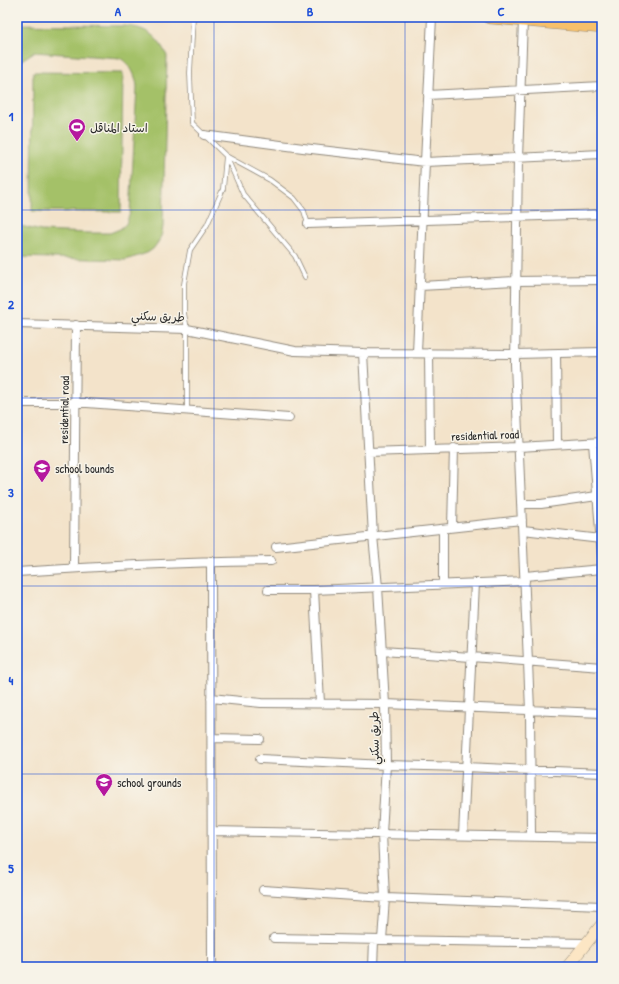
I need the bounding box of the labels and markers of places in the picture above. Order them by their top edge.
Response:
sports icon: استاد المناقل [67,117,87,142]
place label: استاد المناقل [90,119,148,136]
school or university icon: school bounds [32,458,52,483]
place label: school bounds [55,460,115,477]
school or university icon: school grounds [94,772,114,797]
place label: school grounds [117,774,182,791]

